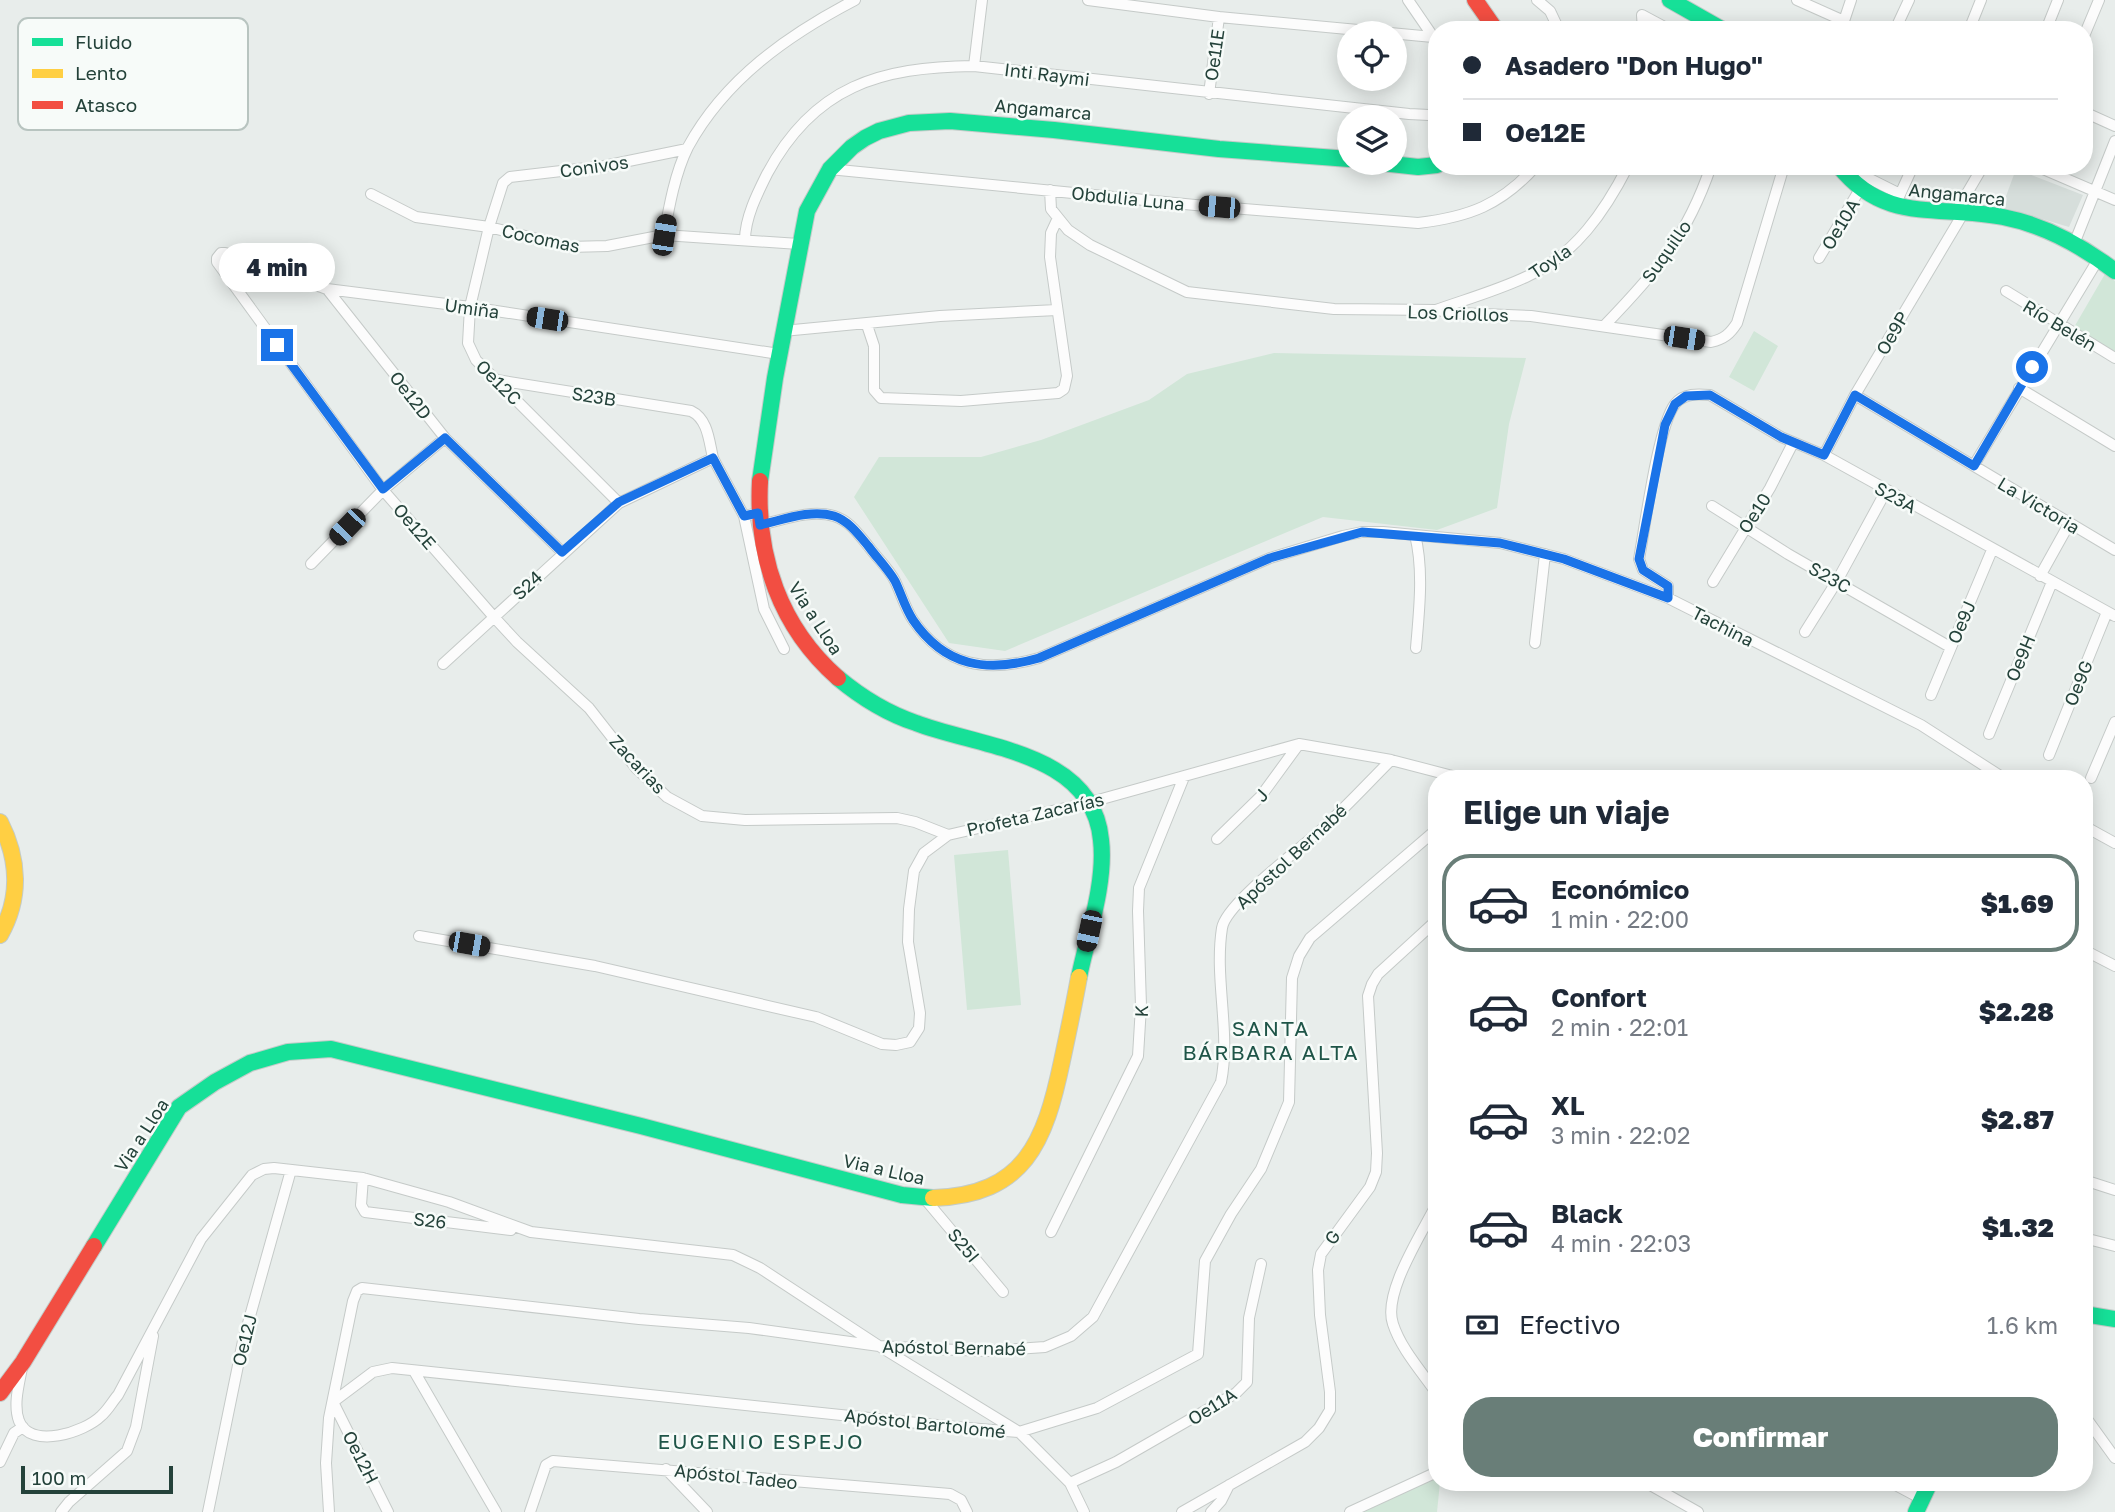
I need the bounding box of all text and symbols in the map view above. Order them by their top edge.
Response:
legend [18,18,248,130]
map controls [1337,21,1407,175]
button: locate [1337,21,1407,91]
street label: Oe11E [1199,28,1229,82]
text: Fluido [75,30,132,53]
text: Asadero "Don Hugo" [1505,50,1763,81]
street label: Inti Raymi [1003,58,1091,90]
text: Lento [75,61,127,84]
text: Atasco [75,93,137,116]
street label: Angamarca [994,94,1092,124]
button: layers [1337,105,1407,175]
text: Oe12E [1505,117,1586,148]
street label: Conivos [558,150,630,182]
street label: Angamarca [1907,178,2007,210]
street label: Obdulia Luna [1070,181,1186,215]
street label: Oe10A [1816,194,1864,254]
car [1198,195,1241,219]
car [651,213,678,257]
street label: Suquillo [1637,215,1695,287]
street label: Cocomas [500,219,582,257]
street label: Toyla [1525,239,1575,283]
callout: 4 min [219,244,335,292]
text: 4 min [247,253,307,281]
street label: Umiña [443,293,501,323]
street label: Río Belén [2019,294,2101,356]
street label: Los Criollos [1407,300,1509,326]
car [525,305,570,333]
street label: Oe9P [1871,307,1913,359]
car [1662,324,1707,352]
route end [261,329,293,361]
route start [2016,351,2048,383]
street label: Oe12C [472,355,526,409]
street label: Oe12D [385,366,437,424]
street label: S23B [570,382,618,410]
street label: La Victoria [1994,472,2084,538]
street label: S23A [1871,477,1921,517]
street label: Oe10 [1733,489,1775,537]
street label: Oe12E [389,498,441,554]
car [325,505,370,549]
street label: S23C [1805,557,1855,597]
street label: S24 [507,566,547,604]
street label: Via a Lloa [784,577,848,659]
street label: Oe9J [1942,597,1980,647]
street label: Tachina [1688,601,1758,651]
street label: Oe9H [2000,631,2040,685]
street label: Oe9G [2059,657,2097,709]
street label: Zacarias [605,730,671,798]
street label: J [1249,784,1273,806]
street label: Profeta Zacarías [964,787,1106,841]
text: Elige un viaje [1463,793,1670,831]
street label: Apóstol Bernabé [1231,799,1351,913]
icon: car [1467,872,1530,935]
text: Económico [1551,874,1689,905]
text: $1.69 [1980,888,2054,919]
text: 1 min · 22:00 [1551,905,1689,933]
car [1075,908,1104,954]
car [447,930,492,958]
icon: car [1467,980,1530,1043]
text: Confort [1551,982,1647,1013]
text: $2.28 [1979,996,2054,1027]
street label: K [1130,1004,1152,1018]
text: 2 min · 22:01 [1551,1013,1688,1041]
district label: SANTA BÁRBARA ALTA [1182,1015,1360,1065]
icon: car [1467,1088,1530,1151]
text: XL [1551,1090,1585,1121]
street label: Via a Lloa [109,1094,173,1176]
text: $2.87 [1981,1104,2054,1135]
text: 3 min · 22:02 [1551,1121,1690,1149]
street label: Via a Lloa [841,1149,927,1189]
icon: car [1467,1196,1530,1259]
text: Black [1551,1198,1623,1229]
street label: S26 [412,1207,448,1233]
text: $1.32 [1982,1212,2054,1243]
street label: S25I [943,1223,985,1267]
street label: G [1319,1225,1345,1249]
text: 4 min · 22:03 [1551,1229,1691,1257]
icon: cash [1463,1306,1501,1344]
text: Efectivo [1519,1309,1620,1340]
text: 1.6 km [1987,1311,2058,1339]
street label: Oe12J [227,1312,261,1368]
street label: Apóstol Bernabé [882,1335,1026,1359]
street label: Oe11A [1184,1383,1240,1429]
button: Confirmar [1463,1397,2058,1477]
street label: Apóstol Bartolomé [843,1404,1007,1442]
street label: Oe12H [338,1427,384,1487]
district label: EUGENIO ESPEJO [657,1428,865,1454]
street label: Apóstol Tadeo [673,1459,799,1493]
scale bar [21,1463,173,1495]
text: 100 m [32,1466,86,1489]

